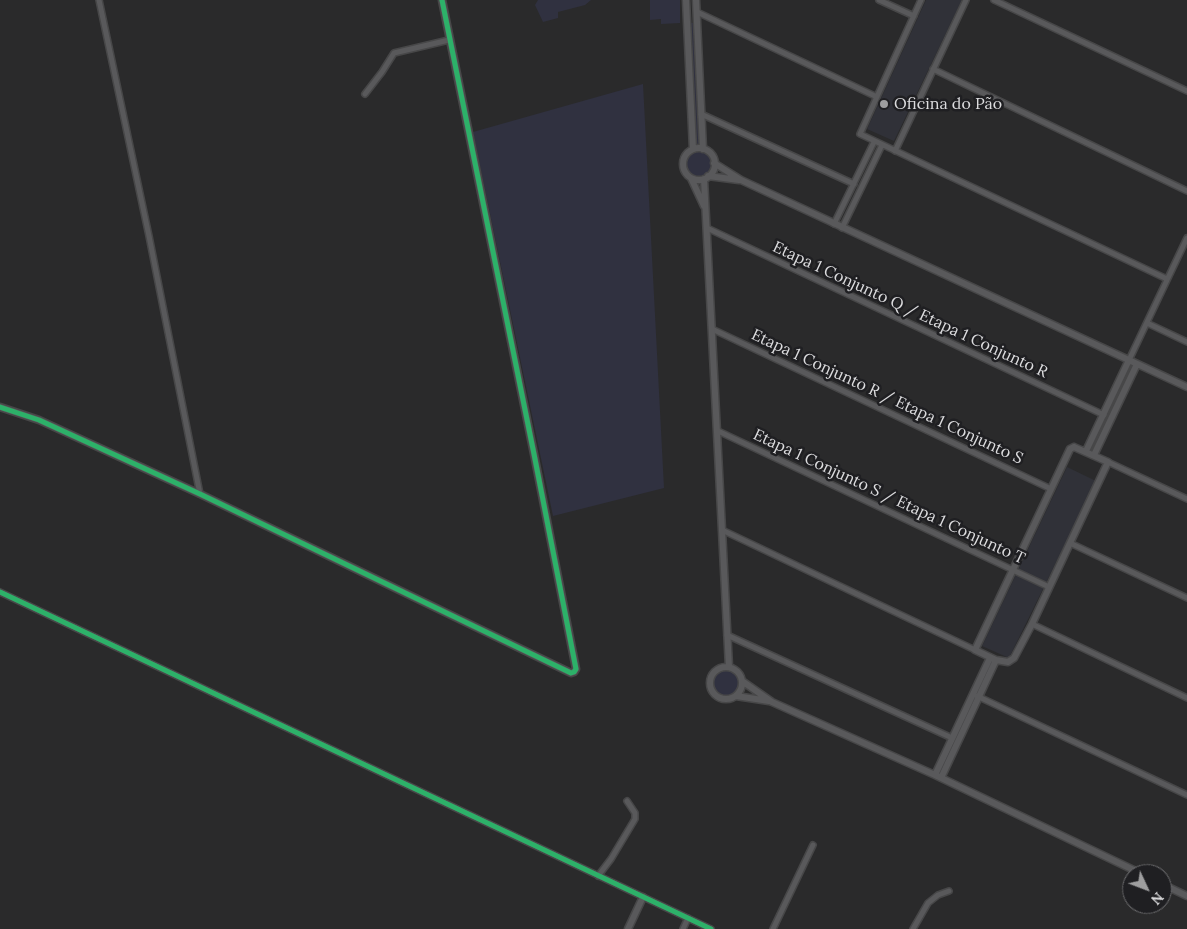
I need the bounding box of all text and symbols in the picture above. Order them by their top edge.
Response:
place label: Oficina do Pão [894,94,1002,114]
marker: Oficina do Pão [878,98,890,110]
street label: Etapa 1 Conjunto Q / Etapa 1 Conjunto R [769,238,1051,382]
street label: Etapa 1 Conjunto R / Etapa 1 Conjunto S [748,325,1026,469]
street label: Etapa 1 Conjunto S / Etapa 1 Conjunto T [750,425,1028,569]
north arrow [1122,864,1172,914]
text: N [1147,888,1168,909]

